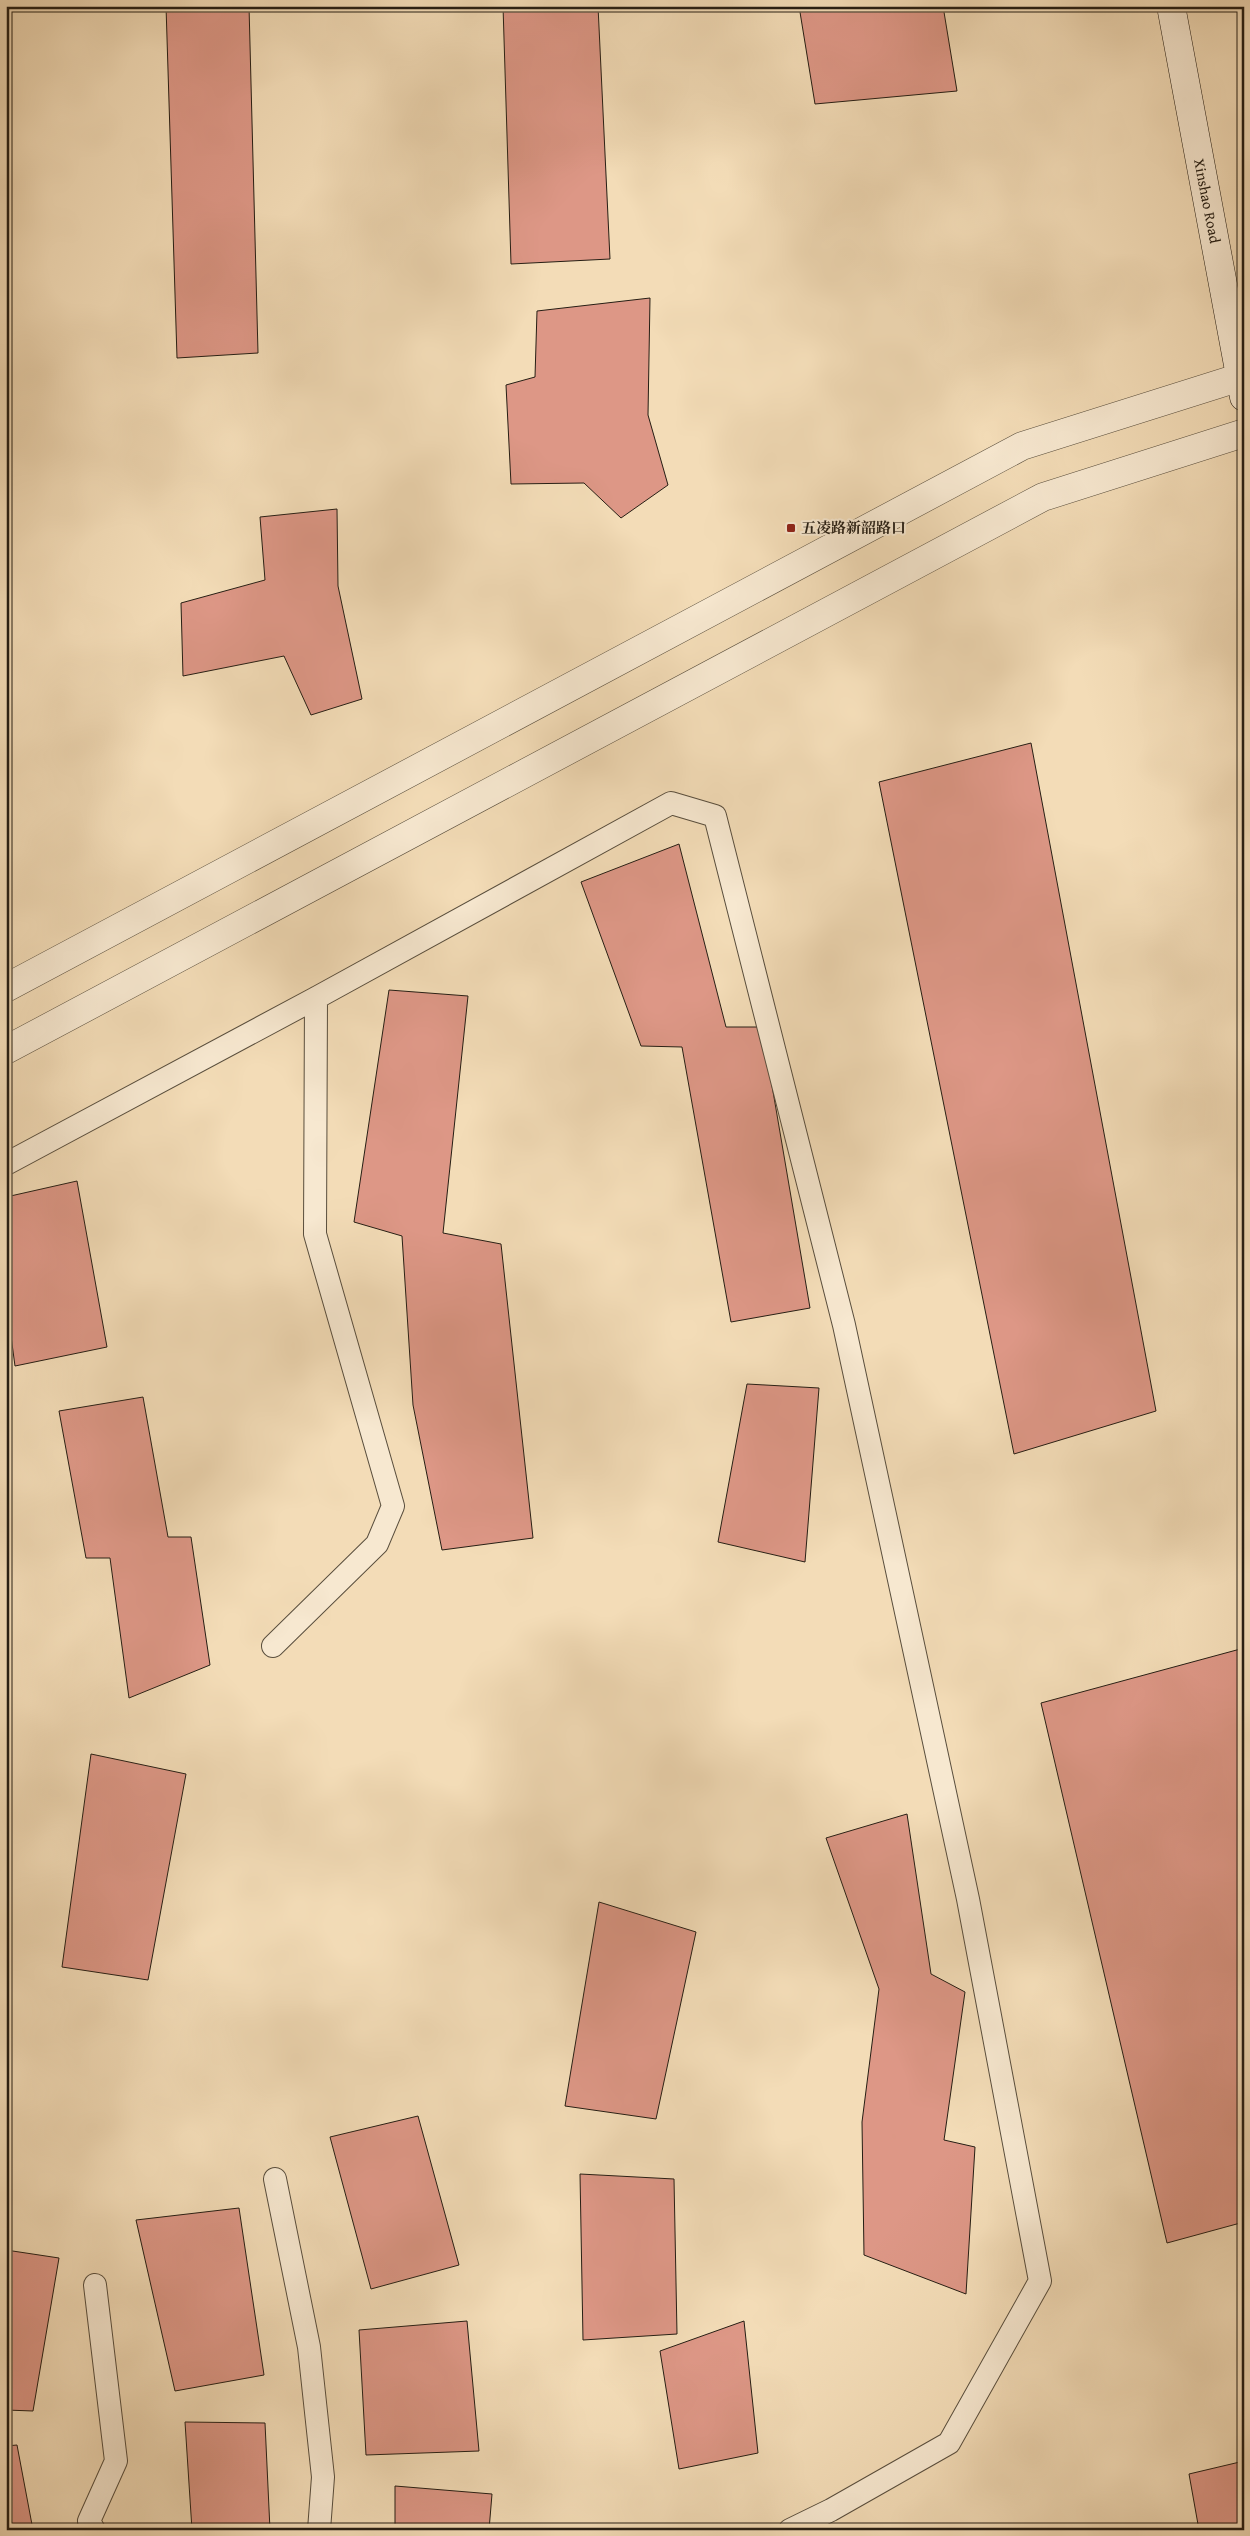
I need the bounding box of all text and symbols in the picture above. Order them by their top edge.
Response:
street label: Xinshao Road [1189,157,1226,245]
place label: 五凌路新韶路口 [801,517,906,538]
marker: 五凌路新韶路口 [785,522,797,534]

